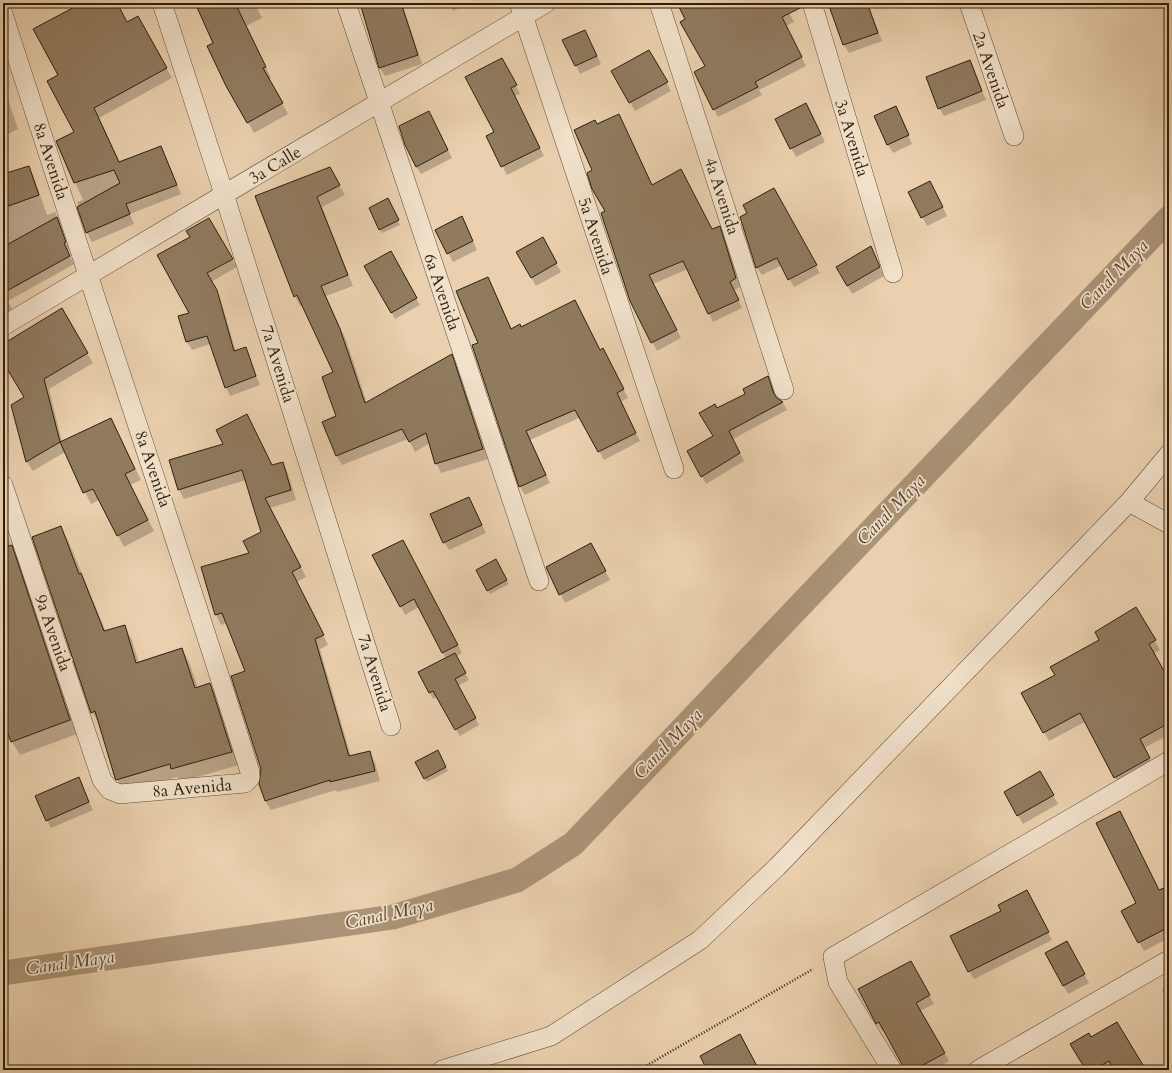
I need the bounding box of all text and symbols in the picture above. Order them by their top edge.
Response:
street label: 2a Avenida [967,28,1015,112]
street label: 3a Avenida [829,96,875,180]
street label: 8a Avenida [28,119,74,203]
street label: 3a Calle [245,140,305,190]
street label: 4a Avenida [699,154,745,238]
street label: 5a Avenida [573,194,619,278]
water label: Canal Maya [1074,234,1154,316]
street label: 6a Avenida [418,250,466,334]
street label: 7a Avenida [255,322,301,406]
street label: 8a Avenida [129,427,177,511]
water label: Canal Maya [851,469,931,551]
street label: 9a Avenida [29,591,77,675]
street label: 7a Avenida [352,631,398,715]
water label: Canal Maya [628,703,708,785]
street label: 8a Avenida [151,773,233,803]
water label: Canal Maya [343,892,435,936]
water label: Canal Maya [24,944,116,982]

